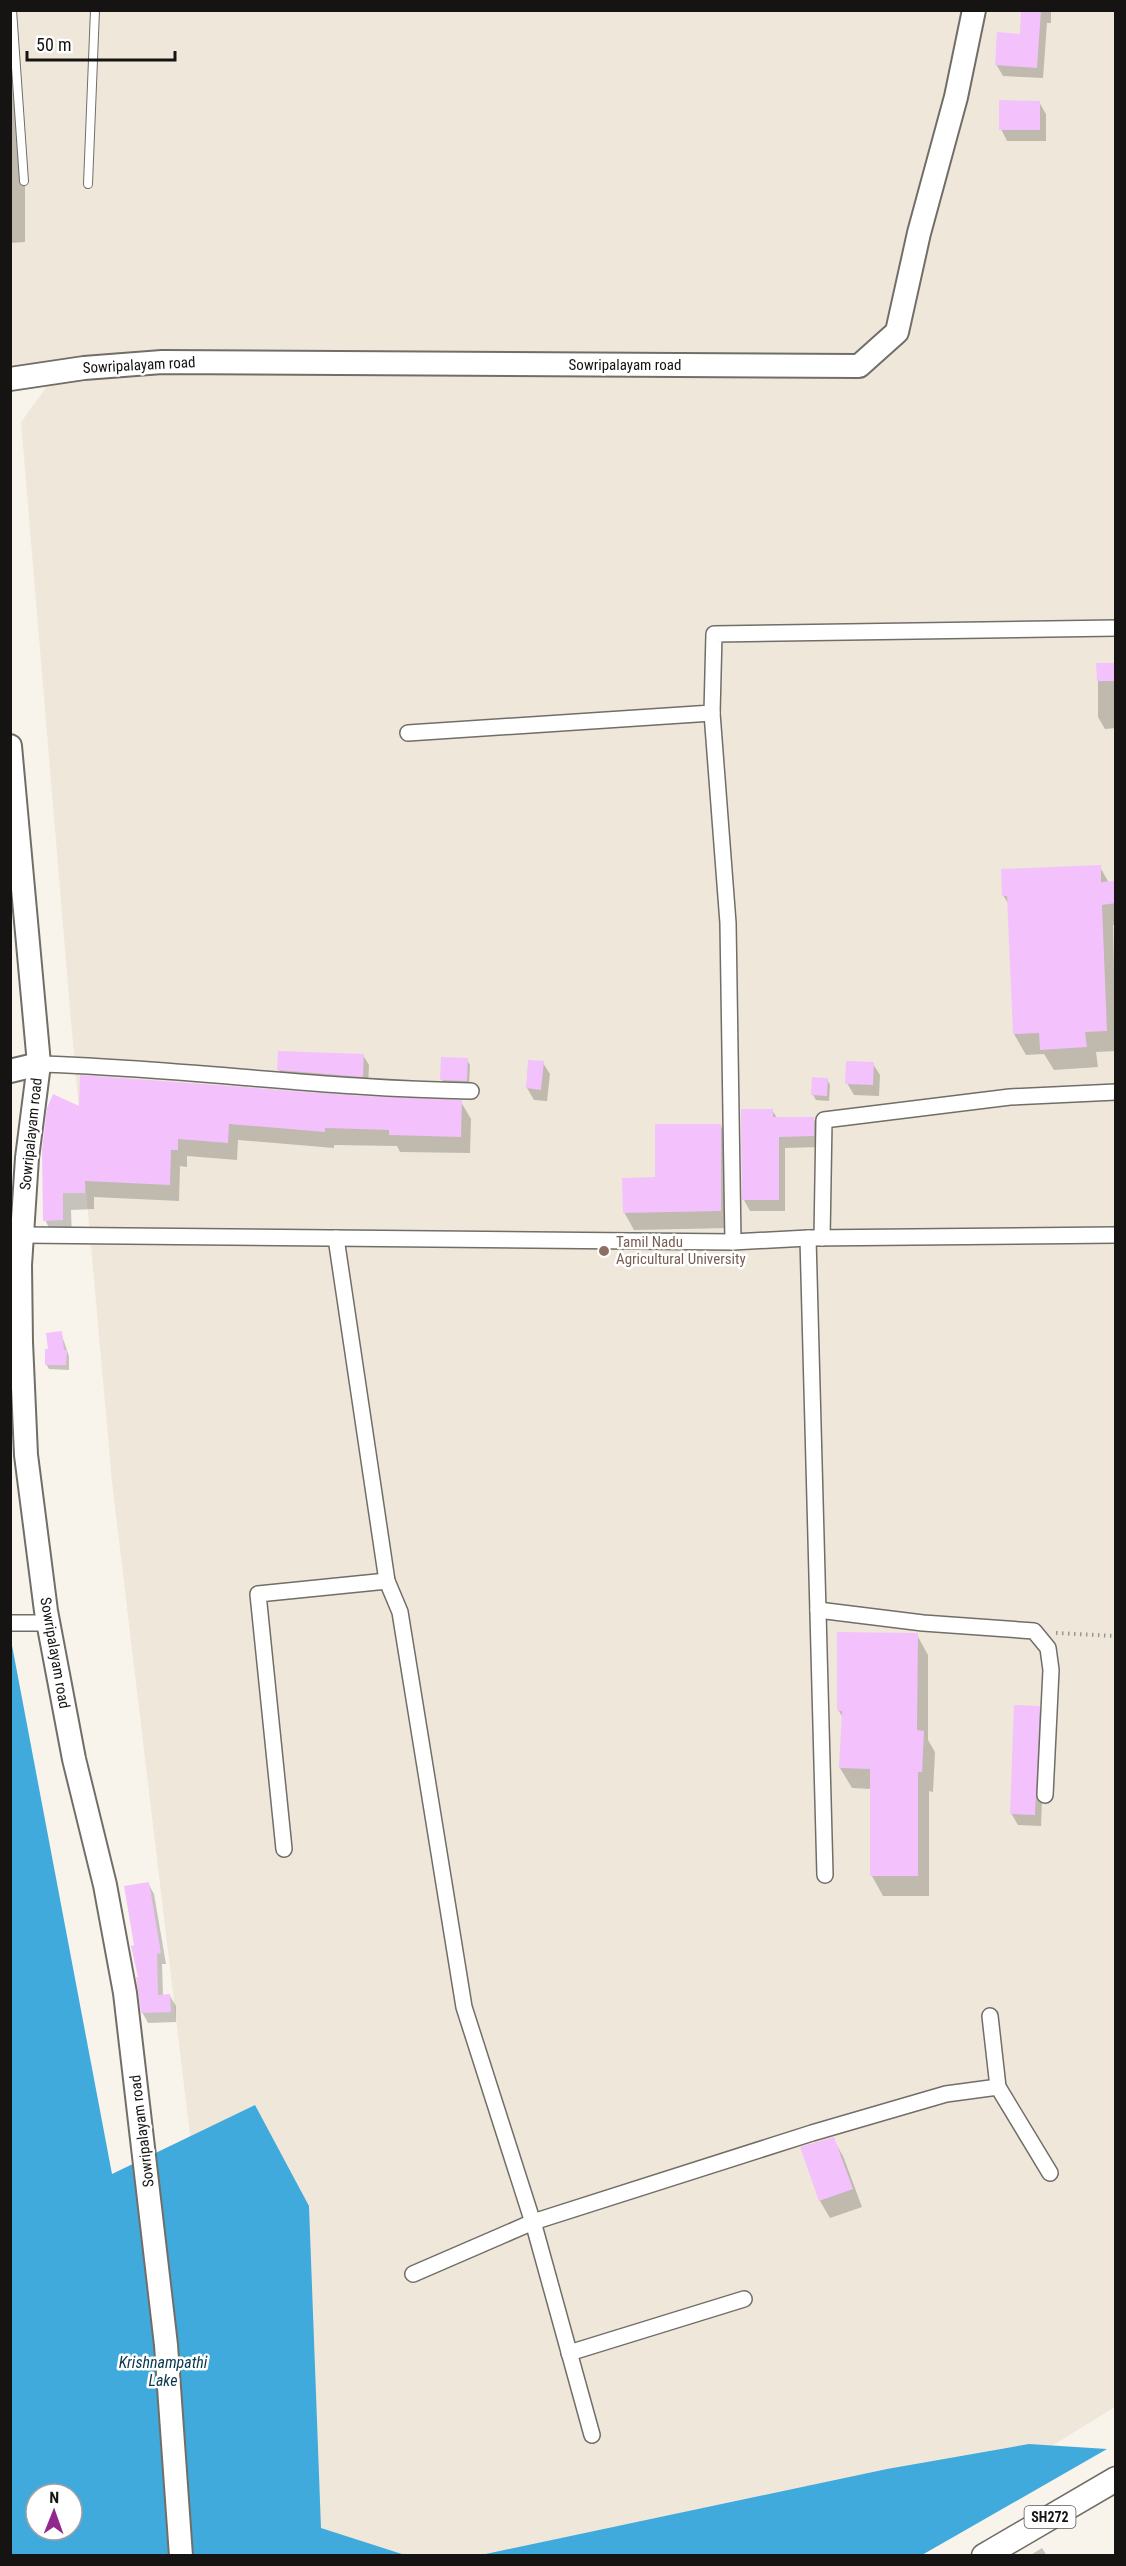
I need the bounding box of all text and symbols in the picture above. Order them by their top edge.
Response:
scale bar [27,24,176,62]
text: 50 m [36,34,71,55]
street label: Sowripalayam road [82,353,196,377]
street label: Sowripalayam road [569,356,681,374]
street label: Sowripalayam road [16,1077,46,1191]
place label: Tamil Nadu Agricultural University [616,1233,746,1268]
marker: Tamil Nadu Agricultural University [597,1244,611,1258]
street label: Sowripalayam road [36,1596,74,1710]
street label: Sowripalayam road [126,2074,158,2188]
water label: Krishnampathi Lake [119,2353,208,2390]
north arrow [24,2482,84,2542]
text: N [49,2488,59,2507]
road number: SH272 [1024,2506,1076,2528]

